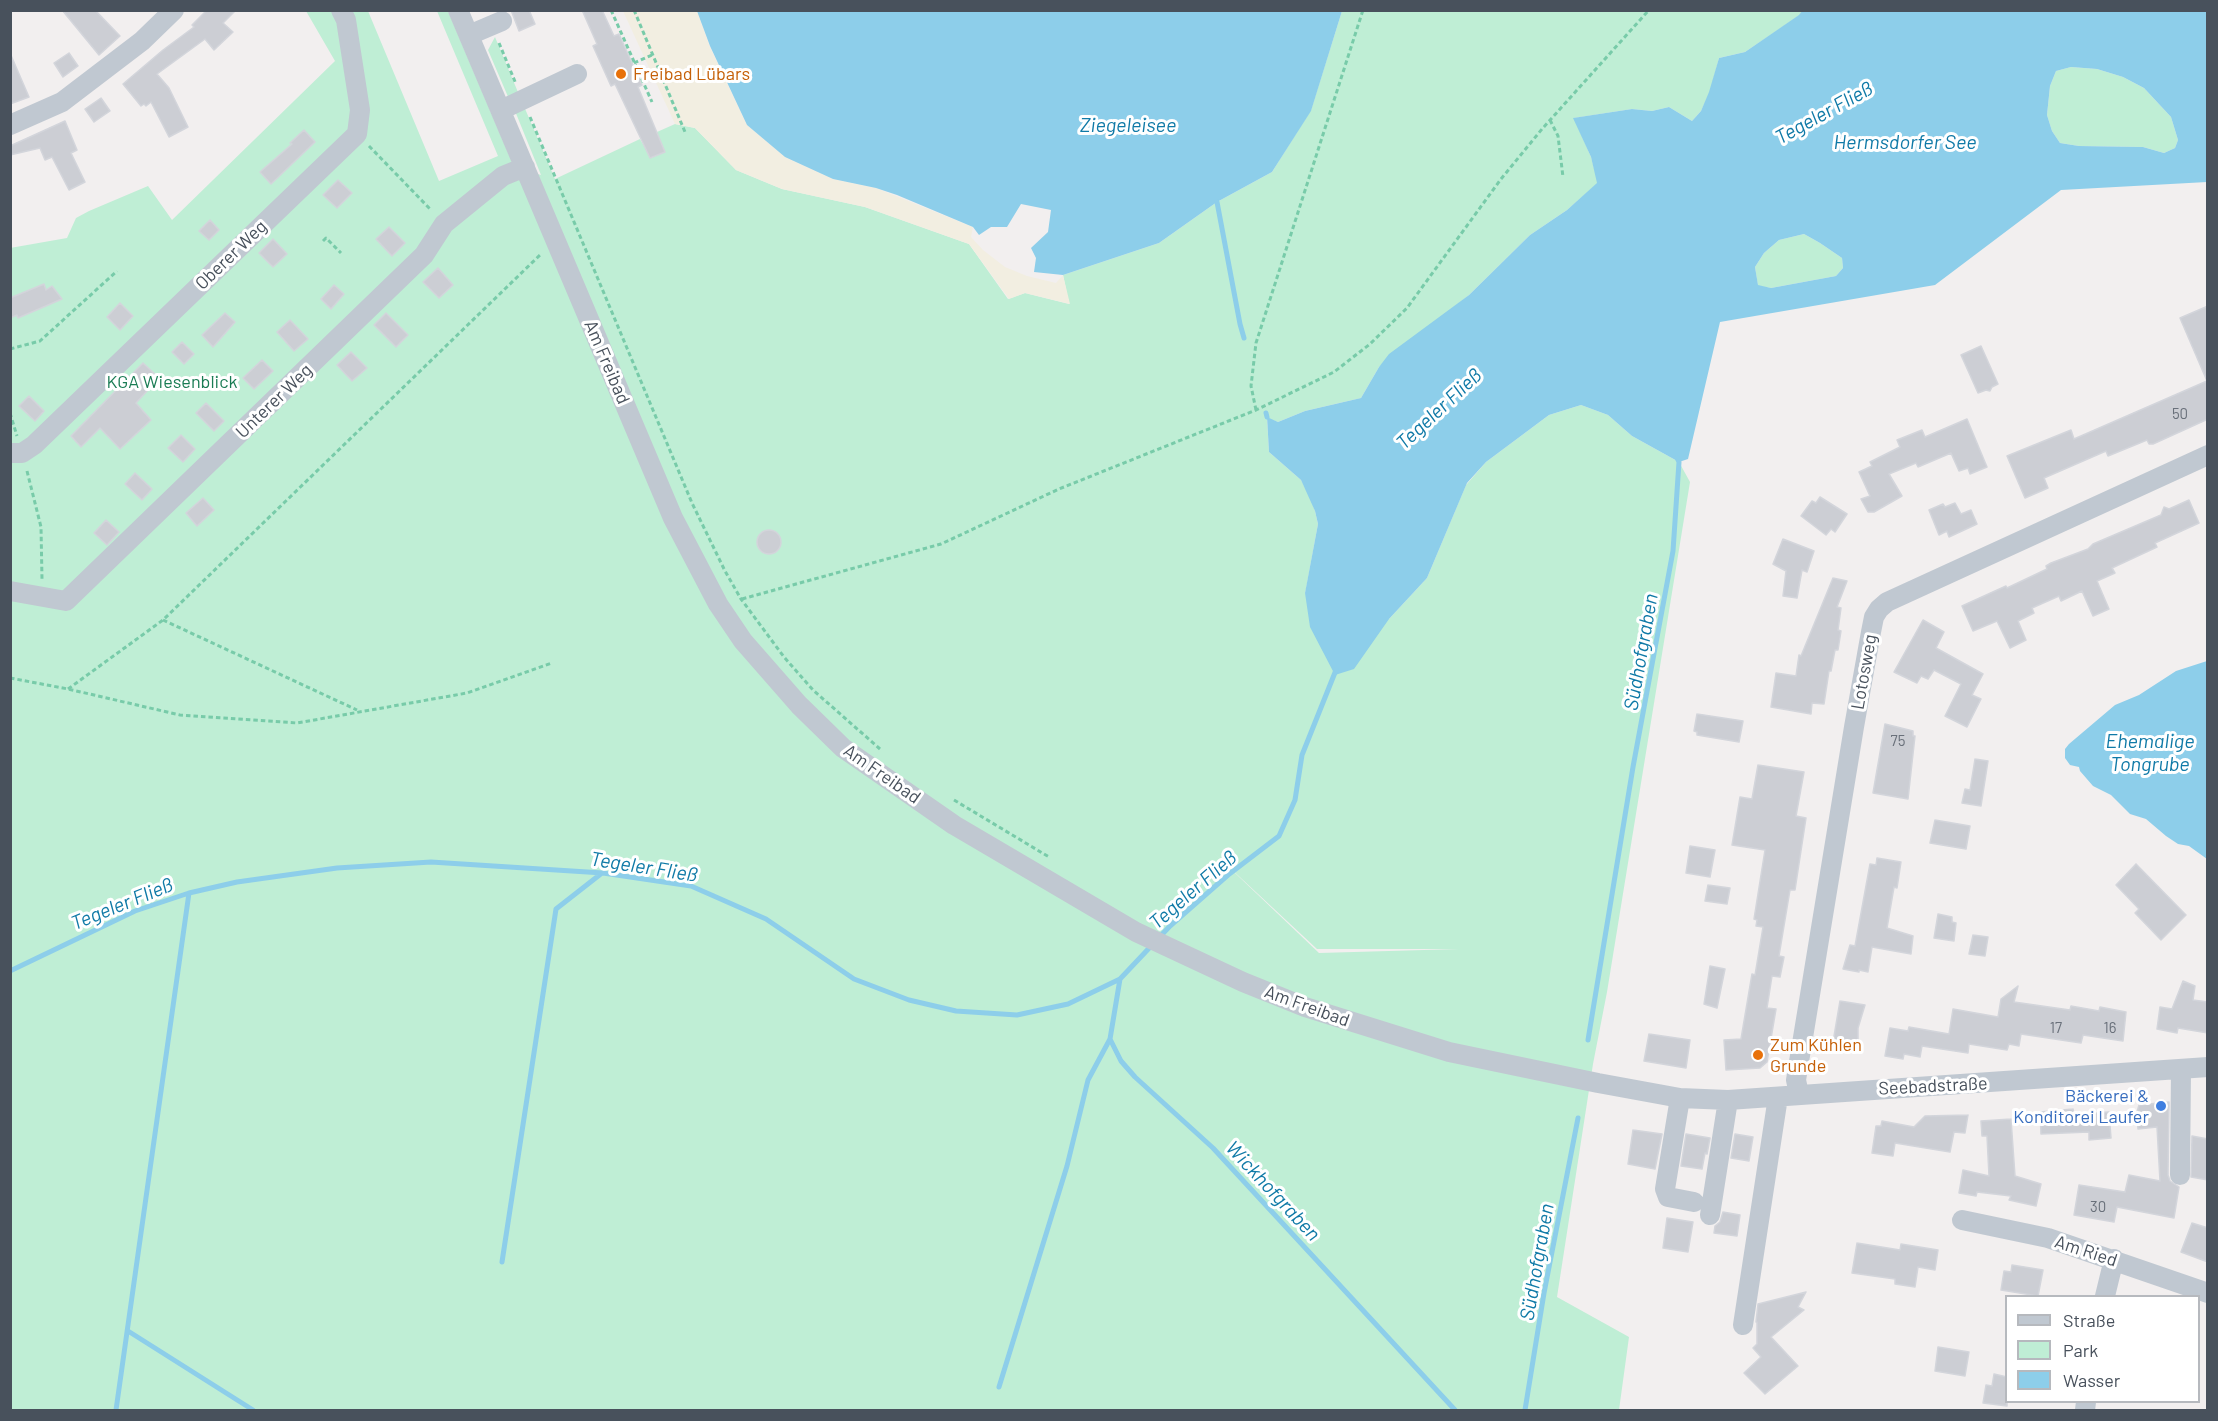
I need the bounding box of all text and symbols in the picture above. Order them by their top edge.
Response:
place label: Freibad Lübars [633,63,750,85]
marker: Freibad Lübars [614,67,628,81]
water label: Tegeler Fließ [1771,76,1877,150]
water label: Ziegeleisee [1080,113,1176,137]
water label: Hermsdorfer See [1833,130,1977,154]
street label: Oberer Weg [191,216,271,294]
street label: Am Freibad [580,317,634,407]
street label: Unterer Weg [231,359,317,443]
water label: Tegeler Fließ [1391,363,1487,455]
park label: KGA Wiesenblick [106,371,238,393]
house number: 50 [2172,405,2188,423]
water label: Südhofgraben [1619,592,1663,712]
street label: Lotosweg [1847,633,1881,711]
water label: Ehemalige Tongrube [2105,729,2195,776]
house number: 75 [1891,732,1905,750]
street label: Am Freibad [839,740,925,808]
water label: Tegeler Fließ [1144,846,1242,934]
water label: Tegeler Fließ [589,847,699,887]
water label: Tegeler Fließ [67,873,177,935]
street label: Am Freibad [1262,981,1352,1031]
house number: 17 [2050,1019,2062,1037]
house number: 16 [2104,1019,2116,1037]
place label: Zum Kühlen Grunde [1770,1034,1862,1076]
marker: Zum Kühlen Grunde [1751,1048,1765,1062]
street label: Seebadstraße [1878,1072,1988,1100]
place label: Bäckerei & Konditorei Laufer [2013,1085,2149,1128]
marker: Bäckerei & Konditorei Laufer [2154,1099,2168,1113]
water label: Wickhofgraben [1221,1136,1325,1246]
house number: 30 [2090,1198,2106,1216]
water label: Südhofgraben [1515,1202,1559,1322]
street label: Am Ried [2052,1231,2120,1271]
legend [2005,1295,2200,1403]
text: Straße [2063,1309,2115,1331]
text: Park [2063,1339,2098,1361]
text: Wasser [2063,1369,2120,1391]

